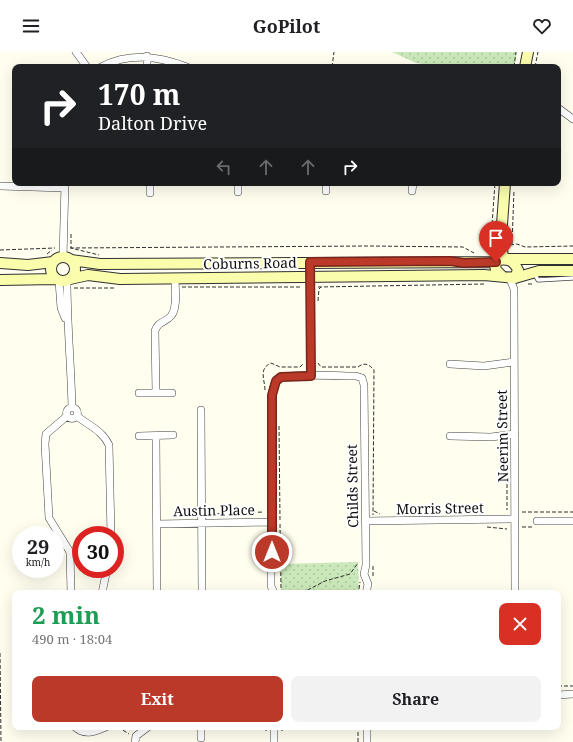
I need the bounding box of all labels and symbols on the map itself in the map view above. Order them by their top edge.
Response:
pin [479,221,513,262]
street label: Coburns Road [203,253,297,273]
street label: Neerim Street [492,389,512,482]
street label: Childs Street [342,444,362,528]
street label: Morris Street [396,498,484,518]
street label: Austin Place [173,500,255,520]
speed limit sign: 30 [72,526,124,578]
position arrow [251,531,293,573]

